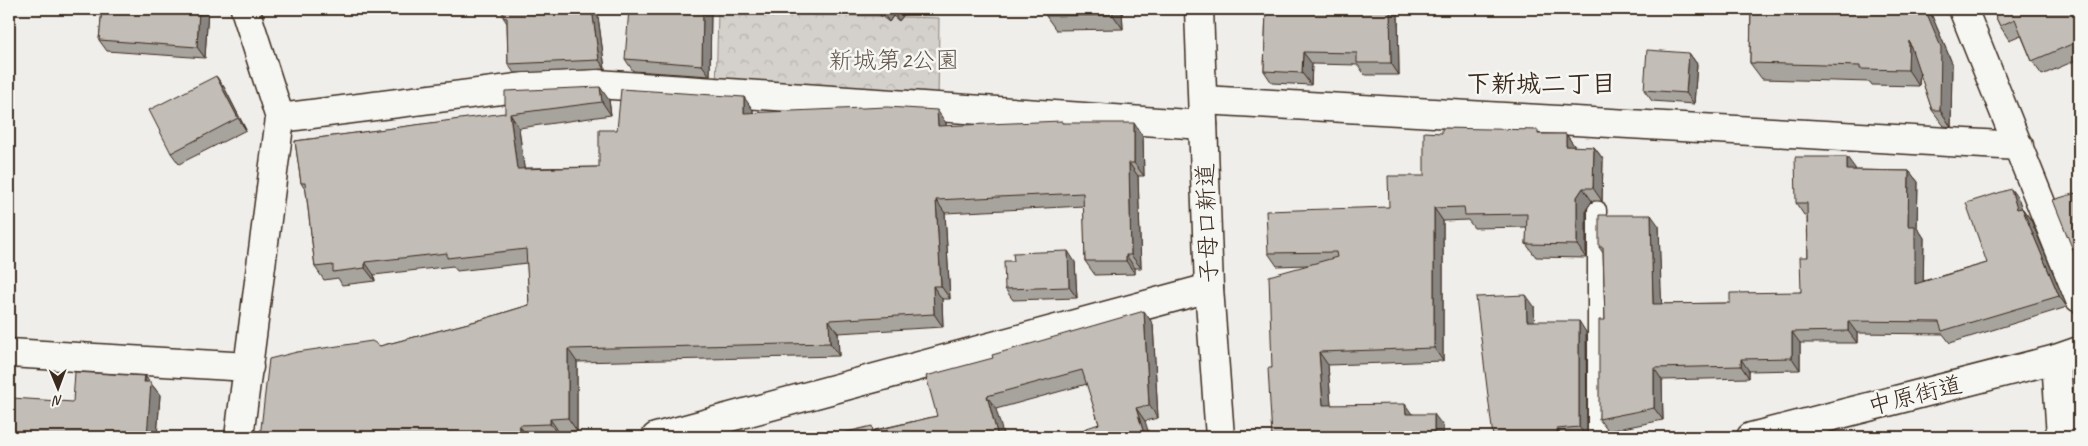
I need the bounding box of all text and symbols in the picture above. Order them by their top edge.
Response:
park label: 新城第2公園 [829,45,959,75]
district label: 下新城二丁目 [1466,68,1616,100]
street label: 子母口新道 [1190,163,1224,283]
north arrow [32,364,82,414]
street label: 中原街道 [1865,369,1965,421]
text: N [51,392,63,409]

